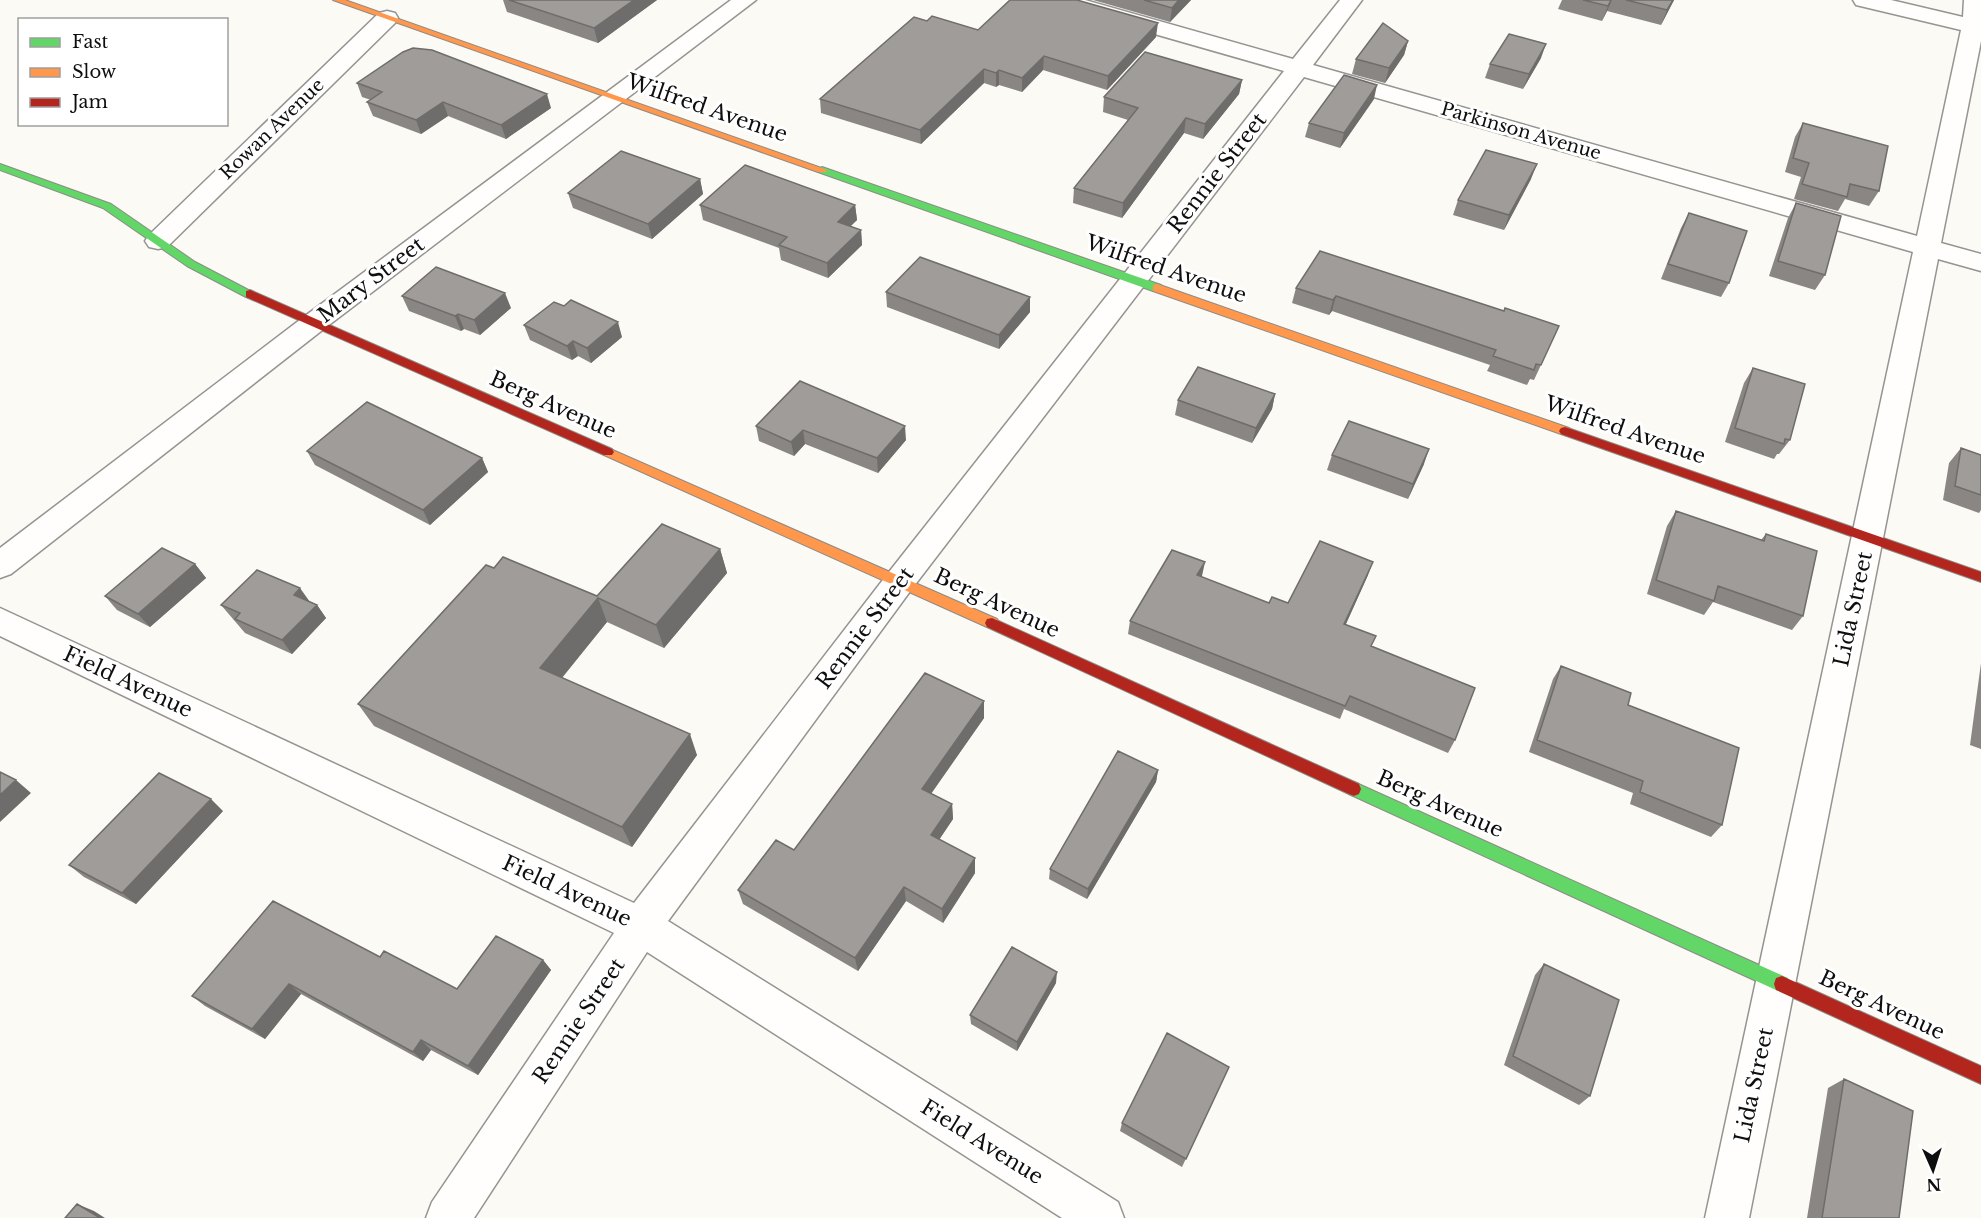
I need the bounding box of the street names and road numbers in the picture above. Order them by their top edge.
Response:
street label: Wilfred Avenue [622,68,791,148]
street label: Rowan Avenue [215,74,329,184]
street label: Parkinson Avenue [1438,98,1604,164]
street label: Rennie Street [1162,108,1272,238]
street label: Wilfred Avenue [1081,229,1250,309]
street label: Mary Street [313,232,429,328]
street label: Berg Avenue [486,366,620,444]
street label: Wilfred Avenue [1540,390,1709,470]
street label: Lida Street [1828,549,1878,669]
street label: Rennie Street [811,562,919,694]
street label: Berg Avenue [930,563,1064,643]
street label: Field Avenue [59,641,197,723]
street label: Berg Avenue [1373,765,1507,843]
street label: Field Avenue [498,850,636,932]
street label: Rennie Street [527,953,631,1089]
street label: Berg Avenue [1815,965,1949,1045]
street label: Lida Street [1729,1025,1779,1145]
street label: Field Avenue [916,1094,1048,1190]

